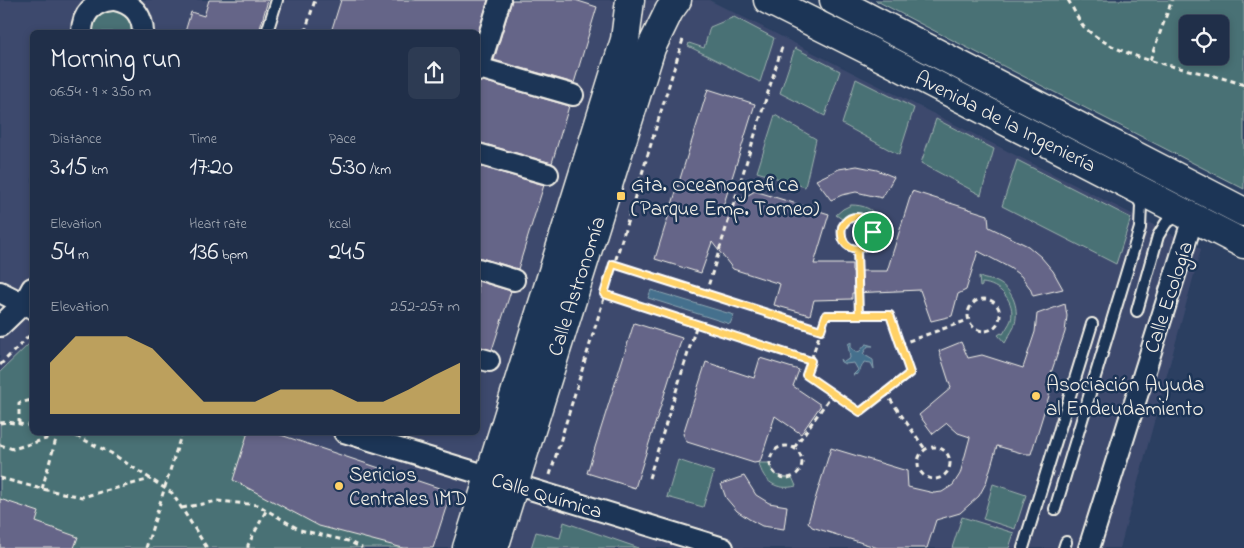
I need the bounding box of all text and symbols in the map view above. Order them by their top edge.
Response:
map controls [1179,15,1229,65]
button: locate [1179,15,1229,65]
text: Morning run [50,40,181,81]
button: share [408,47,460,99]
street label: Avenida de la Ingeniería [908,64,1101,183]
text: 06:54 · 9 × 350 m [50,80,151,104]
text: Distance [50,129,102,150]
text: Time [189,129,217,150]
text: Pace [329,129,356,150]
text: 3.15 [50,150,88,186]
text: 17:20 [189,150,233,186]
text: 5:30 [329,150,366,186]
text: km [88,160,108,181]
text: /km [366,160,391,181]
place label: Gta. Oceanografica (Parque Emp. Torneo) [631,171,819,225]
marker: Gta. Oceanografica (Parque Emp. Torneo) [615,190,627,202]
pin [852,211,894,253]
street label: Calle Astronomía [541,213,615,360]
text: Elevation [50,214,101,235]
text: Heart rate [189,214,247,235]
text: kcal [329,214,351,235]
icon: arrive [859,218,887,246]
text: 54 [50,235,75,271]
text: 136 [189,235,219,271]
text: 245 [329,235,366,271]
street label: Calle Ecología [1138,238,1204,358]
text: m [75,245,89,266]
text: bpm [219,245,248,266]
text: Elevation [50,295,109,319]
text: 252–257 m [390,295,460,319]
place label: Asociación Ayuda al Endeudamiento [1046,371,1204,425]
marker: Asociación Ayuda al Endeudamiento [1030,390,1042,402]
place label: Sericios Centrales IMD [349,461,467,515]
street label: Calle Química [487,466,606,528]
marker: Sericios Centrales IMD [333,480,345,492]

